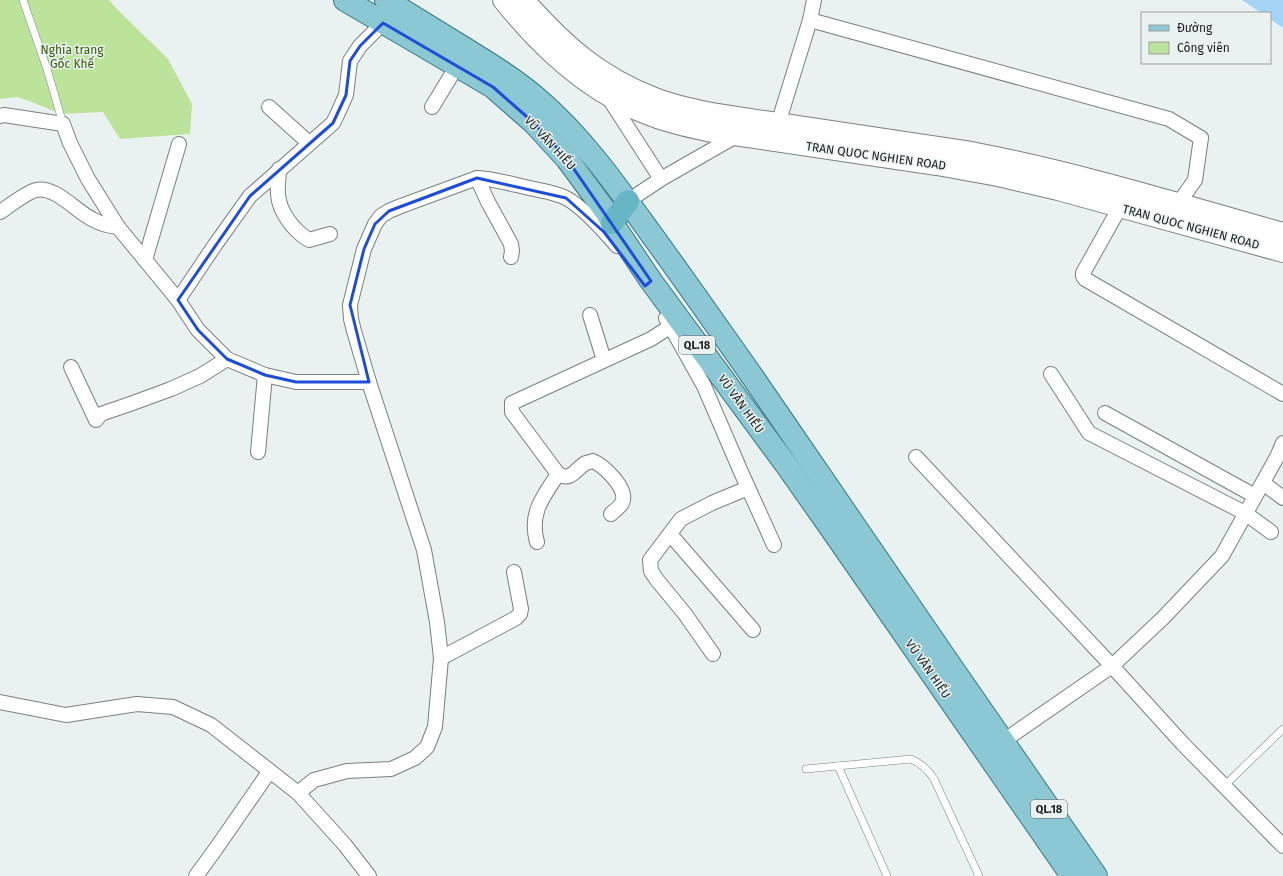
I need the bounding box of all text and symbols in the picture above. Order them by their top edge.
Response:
legend [1141,12,1271,64]
text: Đường [1177,21,1213,35]
text: Công viên [1177,41,1230,55]
park label: Nghĩa trang Gốc Khế [41,43,104,71]
street label: VŨ VĂN HIẾU [521,111,581,173]
street label: TRAN QUOC NGHIEN ROAD [805,139,947,173]
street label: TRAN QUOC NGHIEN ROAD [1121,202,1261,252]
road number: QL.18 [679,336,715,354]
street label: VŨ VĂN HIẾU [715,370,769,436]
street label: VŨ VĂN HIẾU [903,635,956,701]
road number: QL.18 [1031,800,1067,818]

